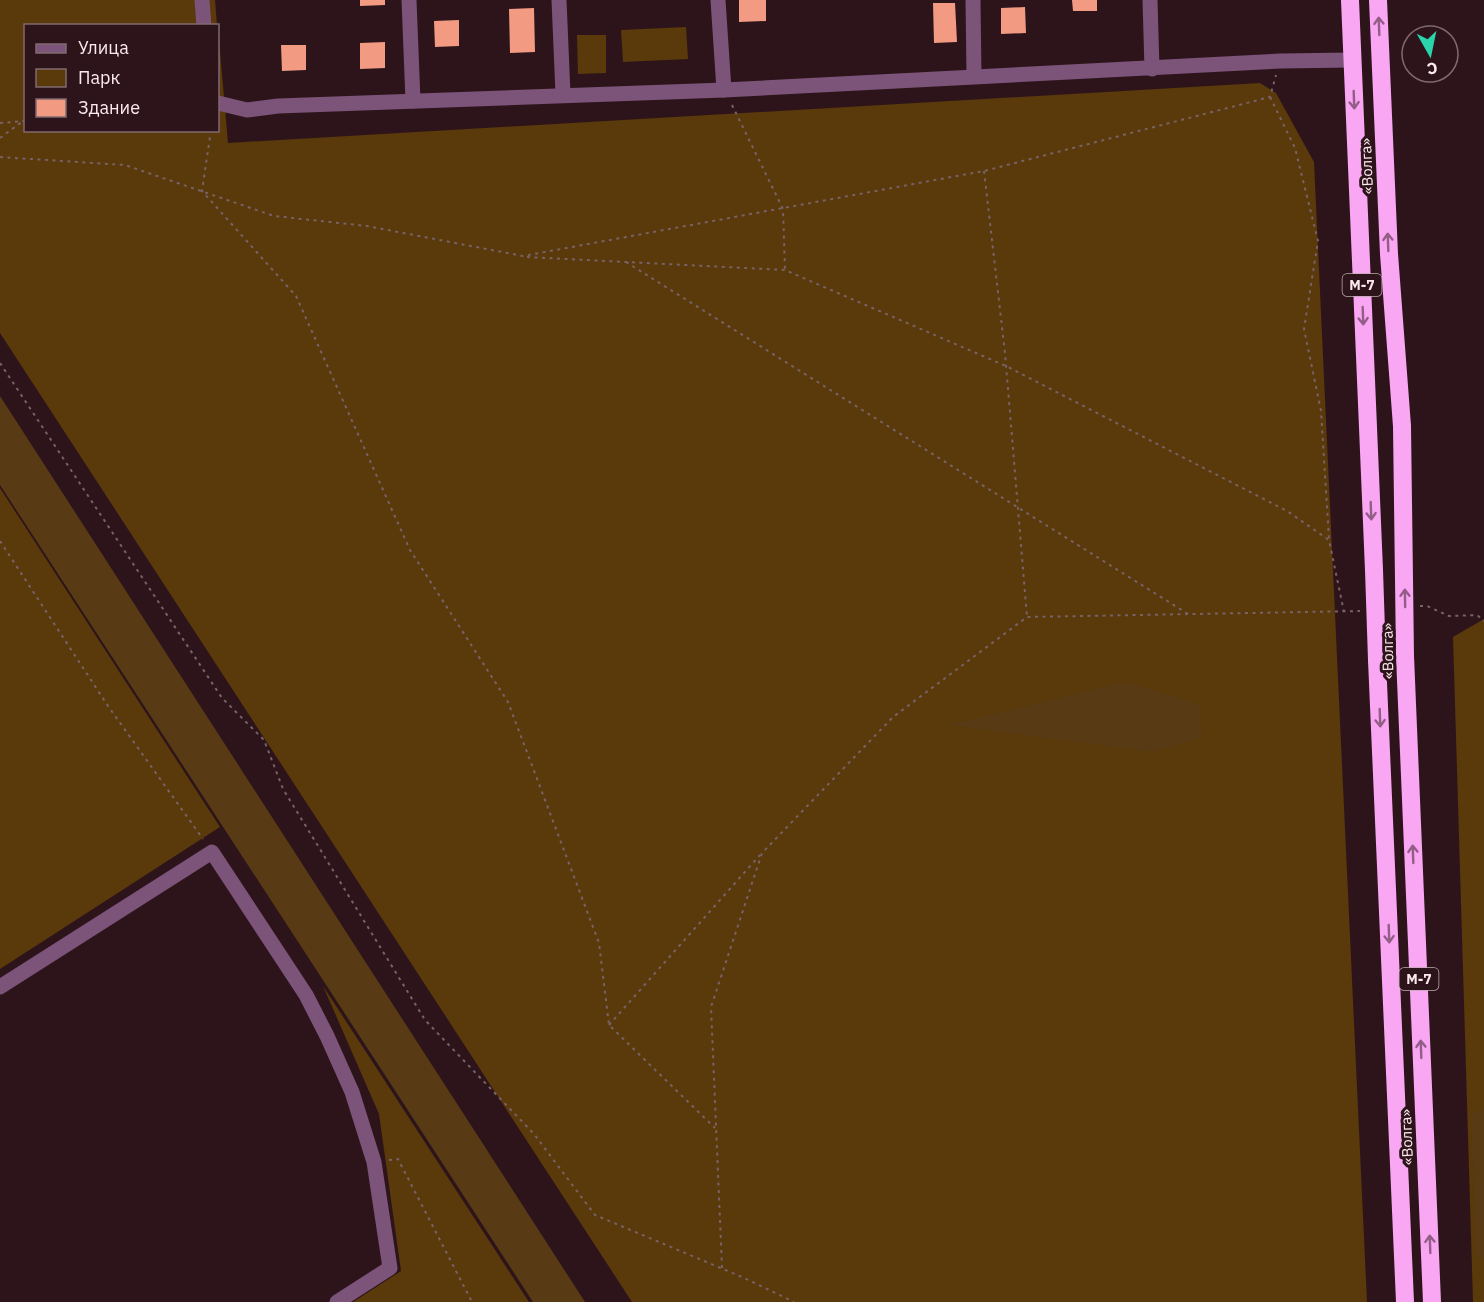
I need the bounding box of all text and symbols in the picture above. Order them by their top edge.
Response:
one-way arrow [1374,16,1385,36]
legend [24,24,219,132]
north arrow [1400,24,1460,84]
text: Улица [78,36,129,59]
text: С [1426,58,1439,80]
text: Парк [78,66,121,89]
one-way arrow [1348,90,1360,110]
text: Здание [78,96,140,119]
street label: «Волга» [1356,137,1377,194]
one-way arrow [1383,232,1394,252]
road number: М-7 [1342,274,1382,296]
one-way arrow [1357,306,1369,326]
one-way arrow [1366,501,1377,521]
one-way arrow [1399,588,1410,608]
street label: «Волга» [1378,622,1397,679]
one-way arrow [1374,708,1385,728]
one-way arrow [1408,844,1419,864]
one-way arrow [1383,923,1394,943]
road number: М-7 [1400,968,1438,990]
one-way arrow [1416,1039,1427,1059]
street label: «Волга» [1396,1108,1417,1165]
one-way arrow [1424,1234,1435,1254]

